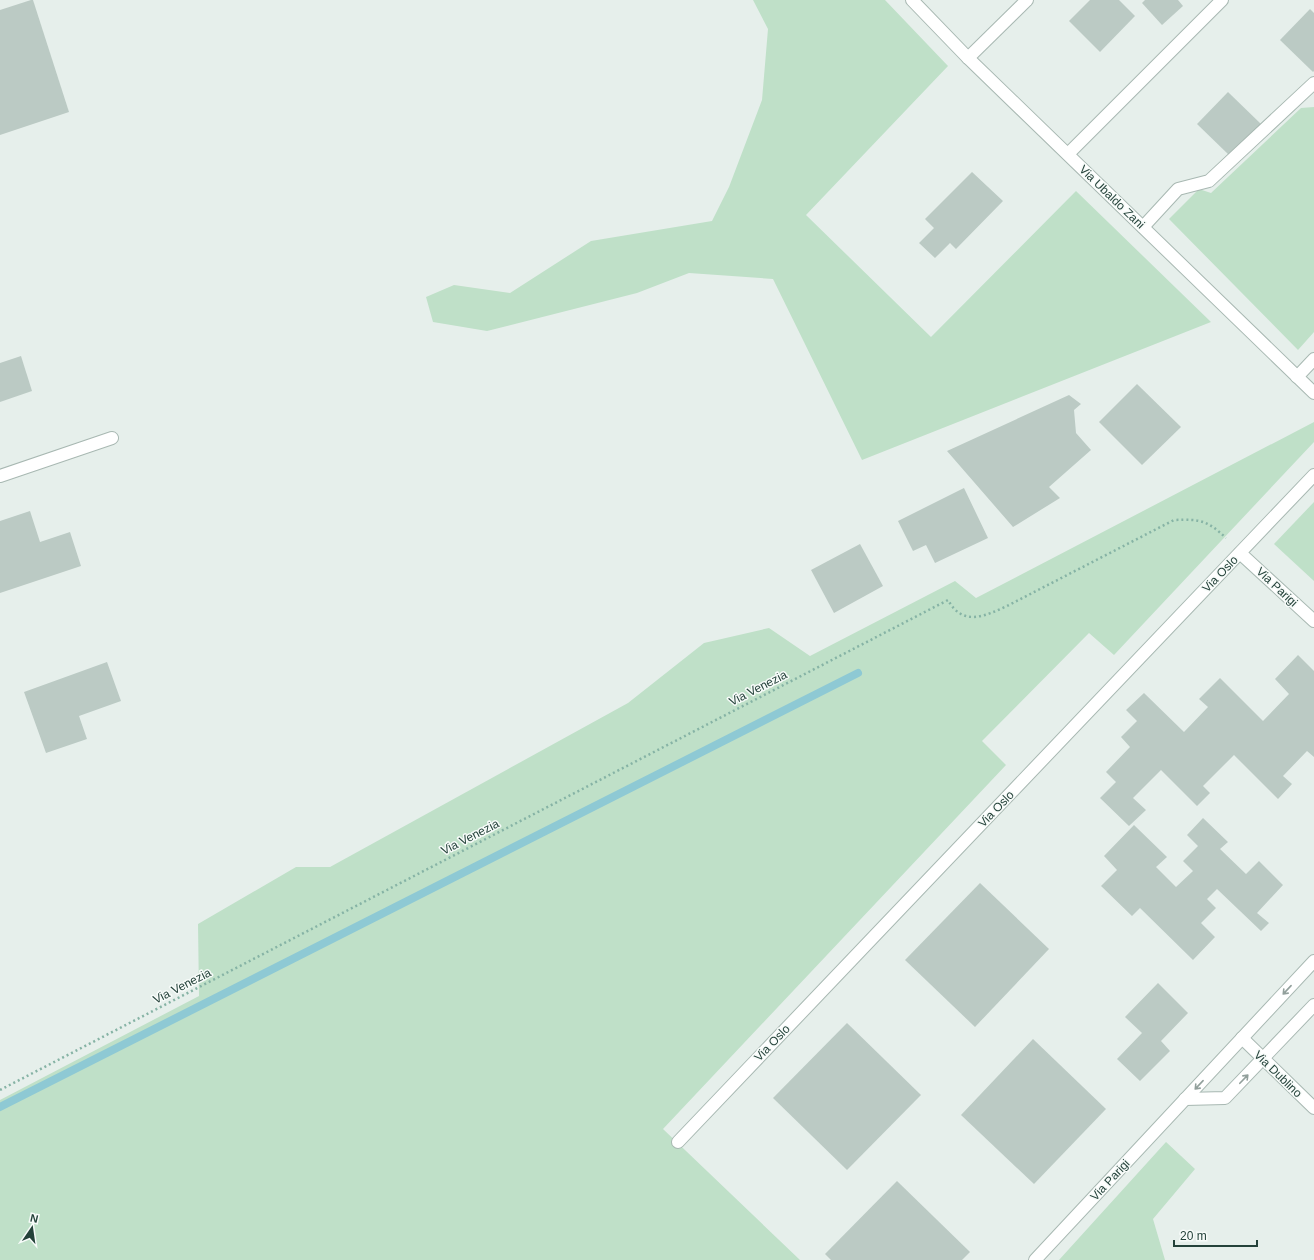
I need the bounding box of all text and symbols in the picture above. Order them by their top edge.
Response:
street label: Via Ubaldo Zani [1077,162,1147,232]
street label: Via Oslo [1199,553,1241,595]
street label: Via Parigi [1254,564,1300,610]
street label: Via Venezia [727,667,790,709]
street label: Via Oslo [975,788,1017,830]
street label: Via Venezia [439,816,502,858]
street label: Via Venezia [151,965,214,1007]
one-way arrow [1283,985,1292,995]
street label: Via Oslo [751,1022,793,1064]
street label: Via Dublino [1251,1048,1305,1101]
one-way arrow [1239,1074,1249,1084]
one-way arrow [1194,1080,1203,1090]
street label: Via Parigi [1087,1157,1133,1203]
north arrow [12,1208,52,1248]
text: N [29,1212,40,1225]
scale bar [1174,1222,1257,1248]
text: 20 m [1180,1229,1207,1243]

